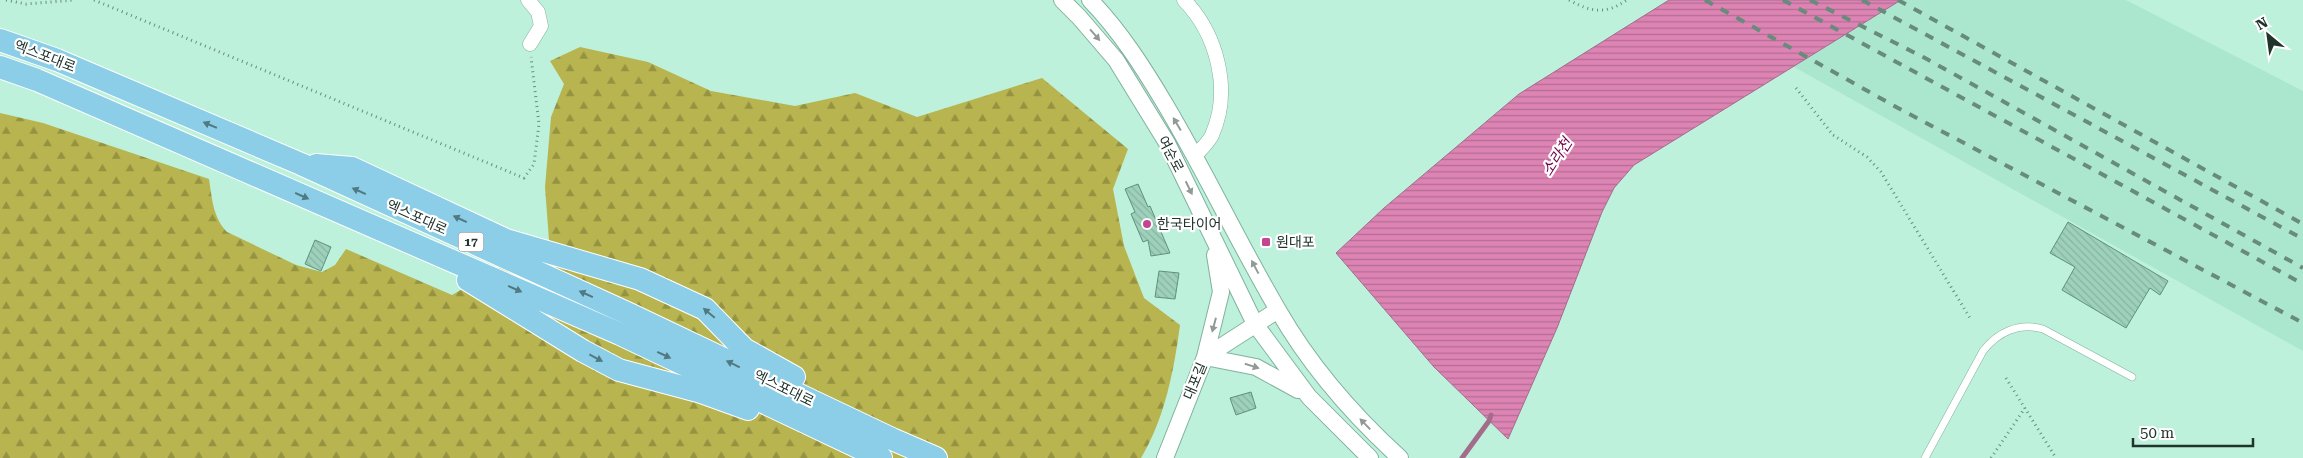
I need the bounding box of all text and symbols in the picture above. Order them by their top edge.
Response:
north arrow [2243,10,2293,60]
text: N [2253,14,2270,33]
one-way arrow [1089,29,1101,41]
street label: 엑스포대로 [12,37,78,75]
one-way arrow [1172,118,1181,131]
one-way arrow [203,121,217,129]
street label: 여순로 [1155,133,1187,175]
water label: 소라천 [1538,133,1577,179]
one-way arrow [1185,181,1193,195]
one-way arrow [352,186,366,194]
one-way arrow [295,192,309,200]
street label: 엑스포대로 [384,197,450,237]
one-way arrow [453,214,467,222]
place label: 한국타이어 [1157,216,1221,232]
marker: 한국타이어 [1141,218,1153,230]
road number: 17 [458,232,484,252]
place label: 원대포 [1276,234,1315,250]
marker: 원대포 [1260,236,1272,248]
one-way arrow [1251,260,1259,274]
one-way arrow [508,285,522,293]
one-way arrow [579,290,593,298]
one-way arrow [702,308,715,319]
one-way arrow [1209,317,1217,332]
one-way arrow [657,351,671,359]
one-way arrow [589,354,603,362]
one-way arrow [726,359,740,367]
street label: 대포길 [1180,360,1210,402]
one-way arrow [1245,363,1260,371]
street label: 엑스포대로 [752,367,817,409]
scale bar [2133,416,2253,448]
one-way arrow [1359,418,1371,430]
text: 50 m [2140,424,2175,442]

